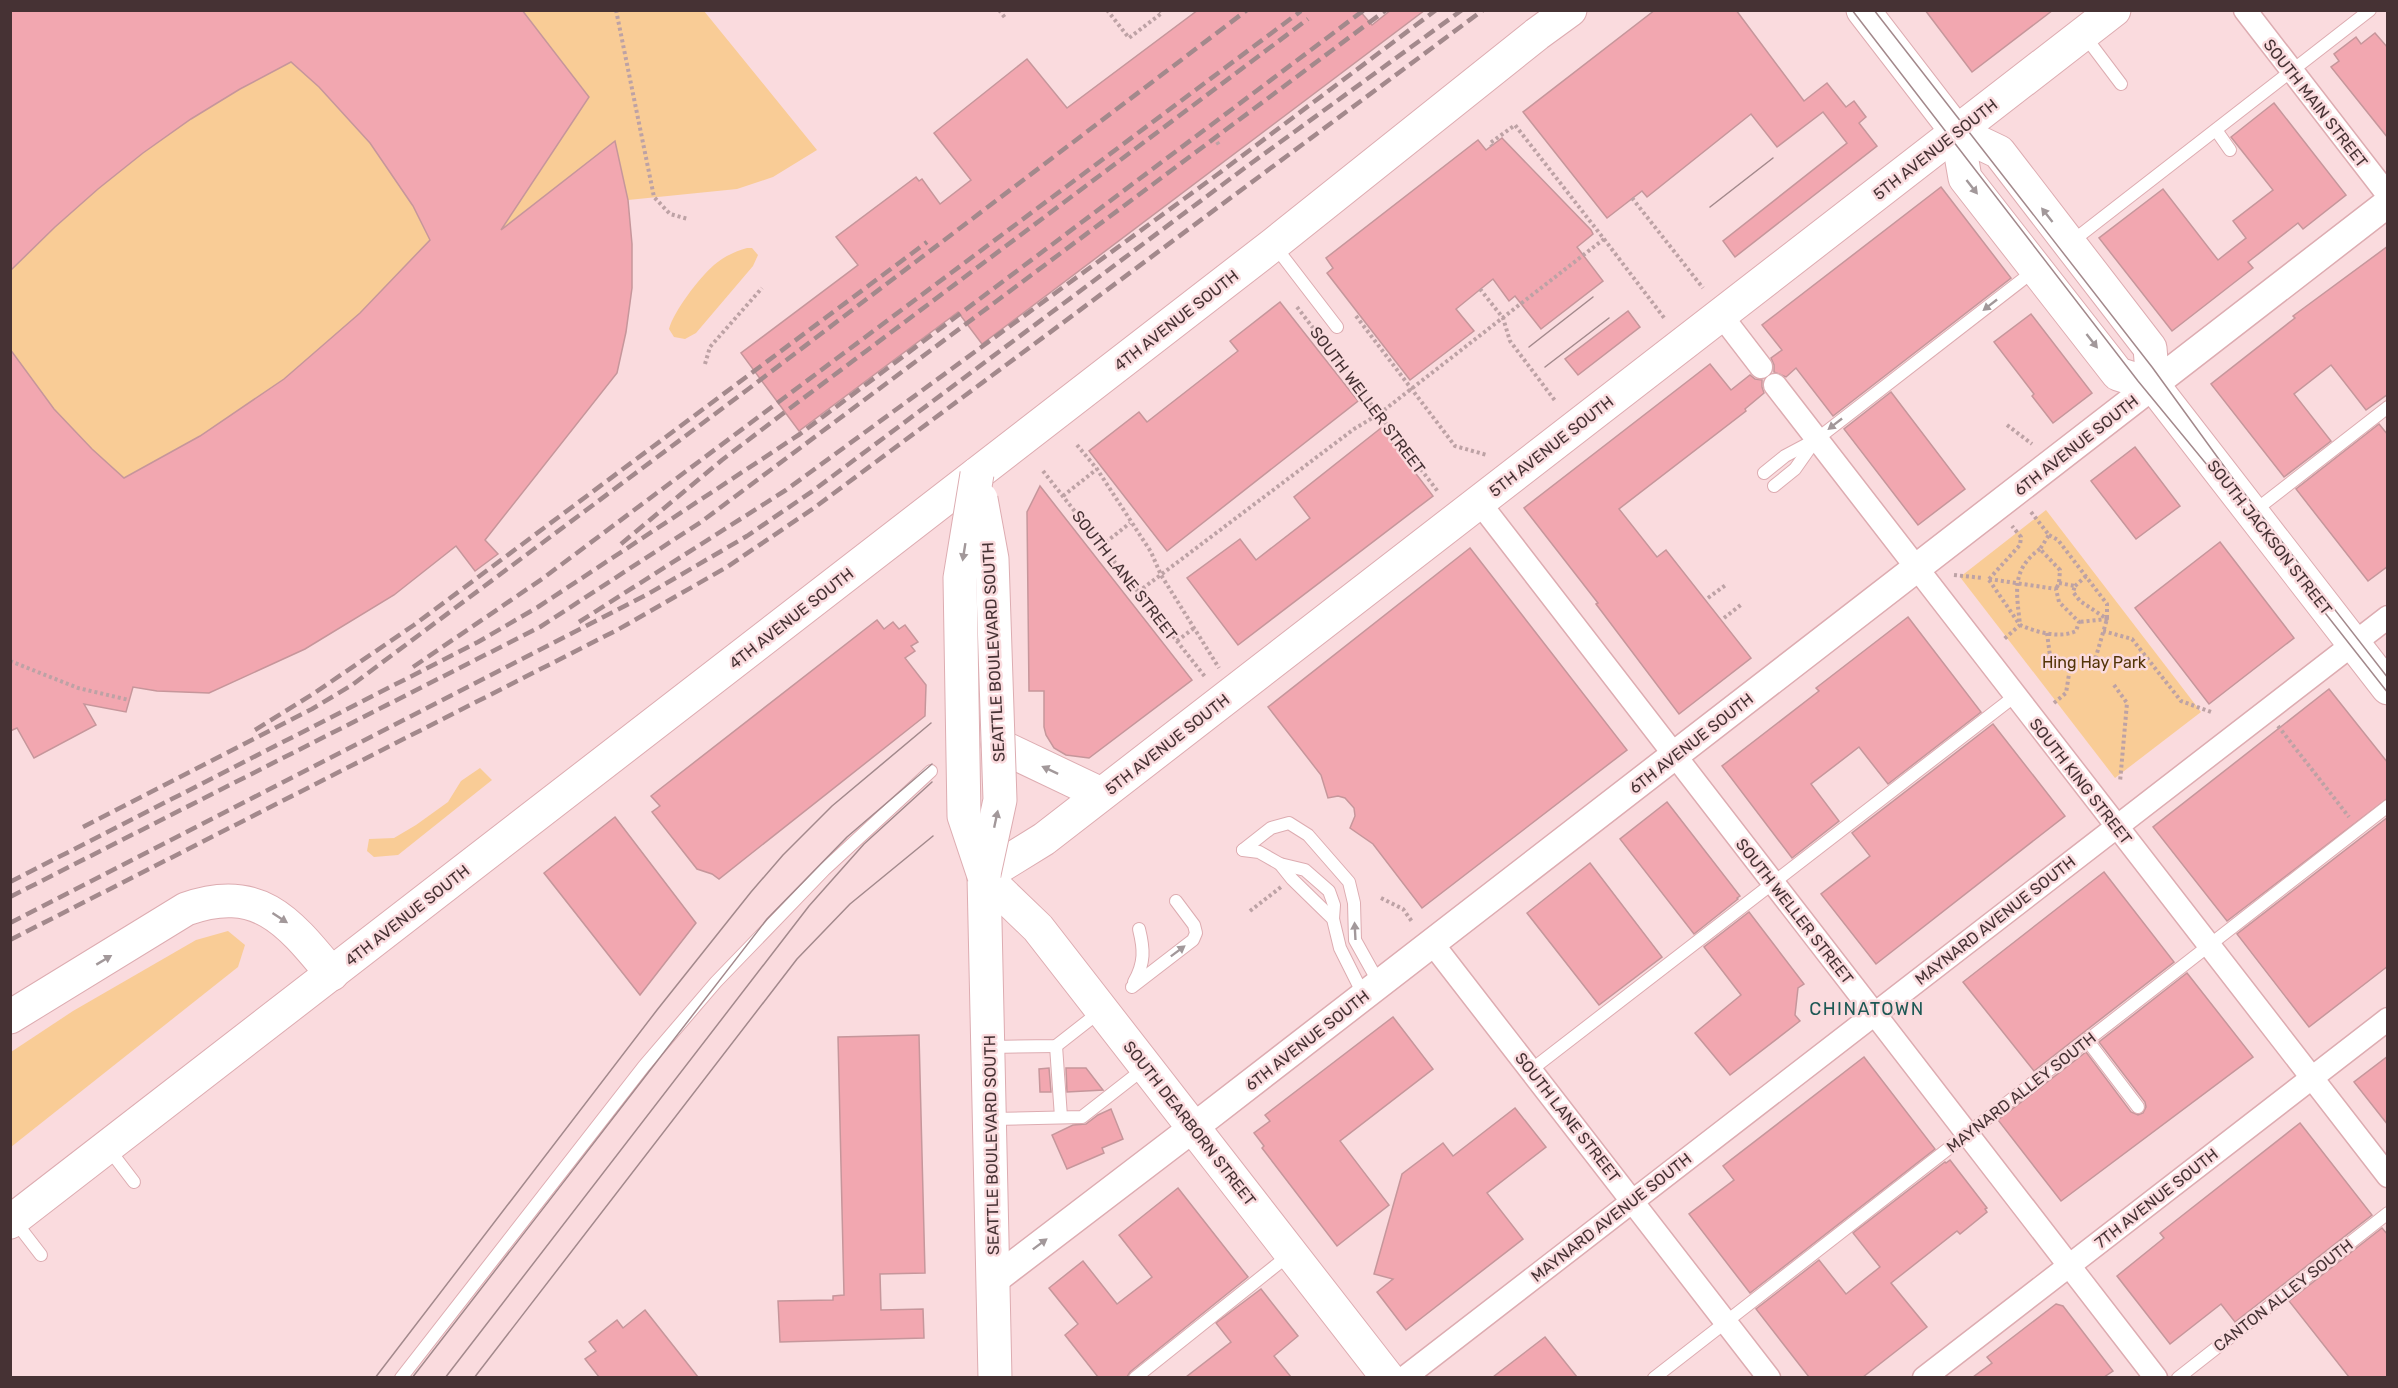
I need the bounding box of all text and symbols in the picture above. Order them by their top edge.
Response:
street label: SOUTH MAIN STREET [2260,35,2372,171]
street label: 5TH AVENUE SOUTH [1869,95,2001,204]
one-way arrow [1966,180,1978,195]
one-way arrow [2042,207,2054,222]
street label: 4TH AVENUE SOUTH [1110,266,1242,375]
one-way arrow [1982,299,1998,311]
street label: SOUTH WELLER STREET [1306,323,1429,478]
one-way arrow [2085,334,2097,349]
street label: 6TH AVENUE SOUTH [2011,391,2142,500]
street label: 5TH AVENUE SOUTH [1485,392,1617,501]
one-way arrow [1828,418,1843,430]
street label: SOUTH JACKSON STREET [2203,456,2336,618]
street label: SOUTH LANE STREET [1068,507,1181,644]
street label: SEATTLE BOULEVARD SOUTH [978,542,1009,762]
one-way arrow [960,543,969,562]
street label: 4TH AVENUE SOUTH [725,564,857,673]
park label: Hing Hay Park [2042,653,2147,672]
street label: 6TH AVENUE SOUTH [1626,689,1757,798]
street label: 5TH AVENUE SOUTH [1101,690,1233,799]
street label: SOUTH KING STREET [2025,714,2136,848]
one-way arrow [1041,765,1058,774]
one-way arrow [992,809,1001,828]
street label: SOUTH WELLER STREET [1732,835,1857,988]
street label: MAYNARD AVENUE SOUTH [1911,852,2079,989]
street label: 4TH AVENUE SOUTH [341,861,473,970]
one-way arrow [271,912,287,924]
one-way arrow [1350,921,1360,940]
one-way arrow [1170,945,1186,958]
one-way arrow [96,954,112,965]
street label: 6TH AVENUE SOUTH [1242,986,1373,1095]
district label: CHINATOWN [1809,998,1925,1020]
street label: MAYNARD ALLEY SOUTH [1943,1028,2100,1157]
street label: SEATTLE BOULEVARD SOUTH [980,1035,1003,1255]
street label: SOUTH DEARBORN STREET [1119,1037,1260,1209]
street label: SOUTH LANE STREET [1511,1049,1624,1186]
street label: 7TH AVENUE SOUTH [2091,1144,2222,1252]
street label: MAYNARD AVENUE SOUTH [1527,1149,1695,1286]
street label: CANTON ALLEY SOUTH [2210,1235,2357,1356]
one-way arrow [1033,1239,1048,1251]

